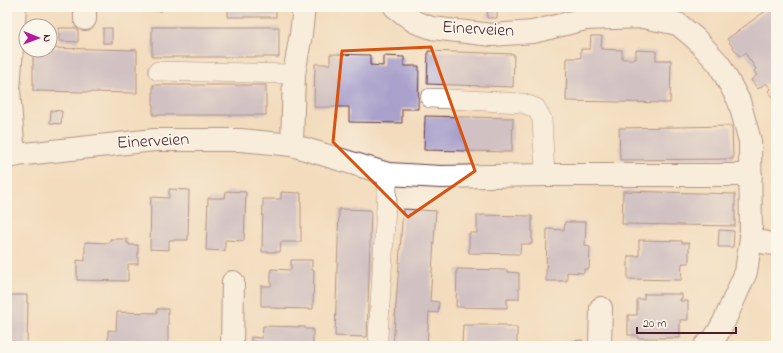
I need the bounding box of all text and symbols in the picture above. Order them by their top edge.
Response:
street label: Einerveien [441,15,515,45]
north arrow [18,18,58,58]
text: N [39,34,55,42]
street label: Einerveien [116,127,190,157]
scale bar [637,309,736,335]
text: 20 m [643,315,666,333]

